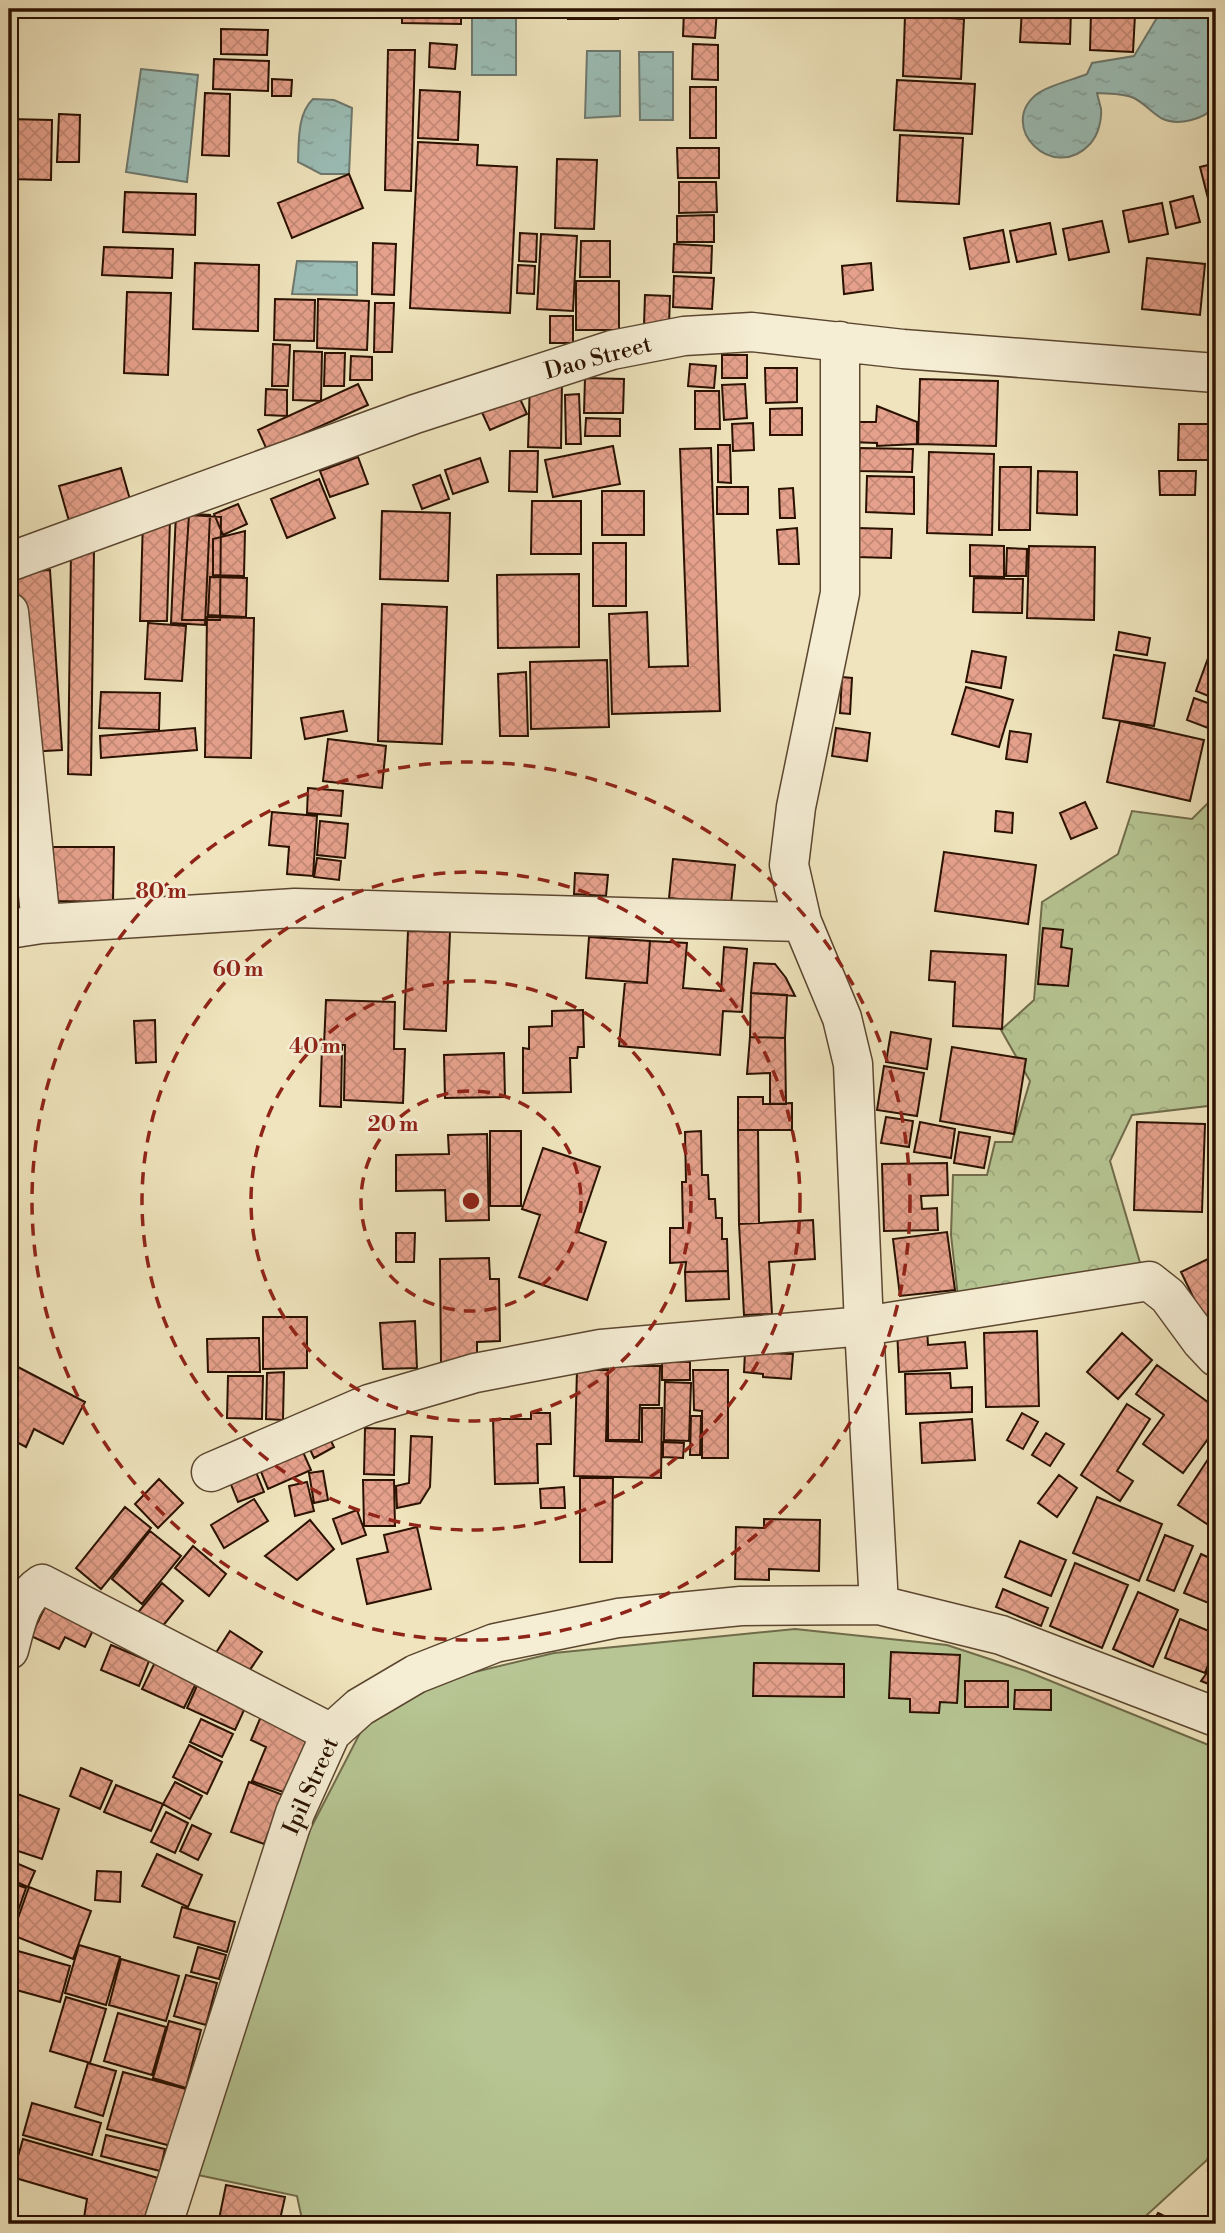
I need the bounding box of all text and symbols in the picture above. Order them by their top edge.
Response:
street label: Dao Street [541,330,655,386]
text: 80 m [135,879,187,905]
text: 60 m [213,957,263,983]
text: 40 m [289,1034,341,1060]
text: 20 m [368,1112,418,1138]
centre of rings [459,1189,483,1213]
street label: Ipil Street [277,1733,345,1839]

